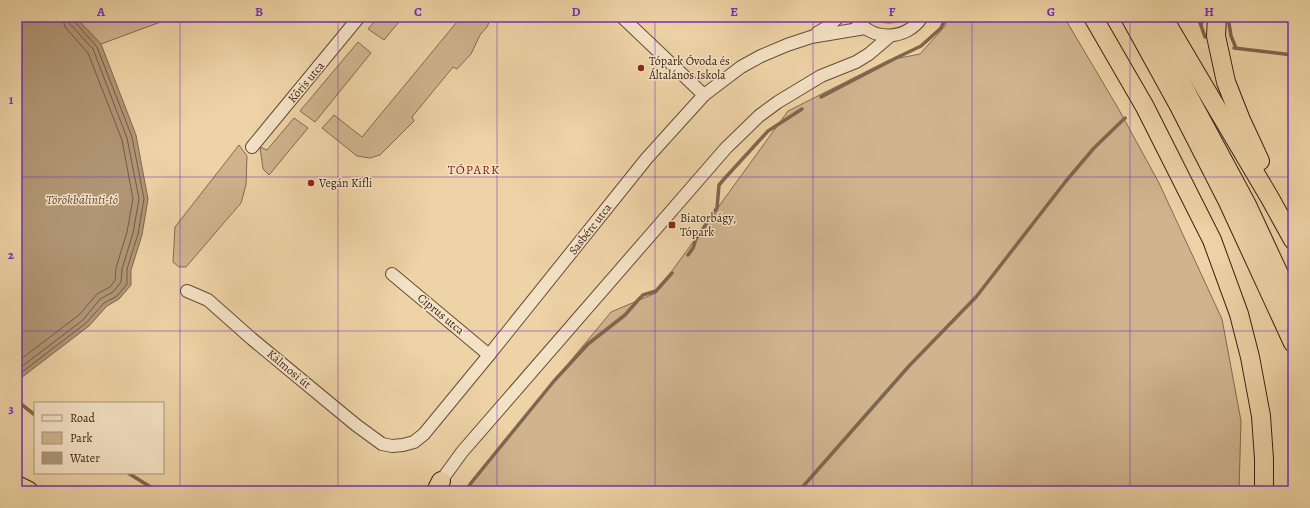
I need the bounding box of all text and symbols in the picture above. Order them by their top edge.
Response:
text: A [96,3,106,20]
text: B [255,3,263,20]
text: C [414,3,422,20]
text: D [571,3,581,20]
text: E [730,3,738,20]
text: F [889,3,896,20]
text: G [1047,3,1055,20]
text: H [1204,3,1214,20]
place label: Tópark Óvoda és Általános Iskola [648,53,730,83]
street label: Kőris utca [284,58,328,106]
marker: Tópark Óvoda és Általános Iskola [636,63,646,73]
text: 1 [9,91,14,108]
district label: TÓPARK [448,161,500,178]
place label: Vegán Kifli [318,175,372,191]
marker: Vegán Kifli [306,178,316,188]
water label: Törökbálinti-tó [46,191,118,208]
street label: Sasbérc utca [565,200,615,258]
place label: Biatorbágy, Tópark [680,210,736,240]
marker: Biatorbágy, Tópark [667,220,677,230]
text: 2 [8,246,15,263]
street label: Ciprus utca [414,290,468,338]
street label: Kálmosi út [264,346,314,392]
text: 3 [8,400,14,417]
legend [34,402,164,474]
text: Road [70,410,96,426]
text: Park [70,430,93,446]
text: Water [69,450,100,466]

